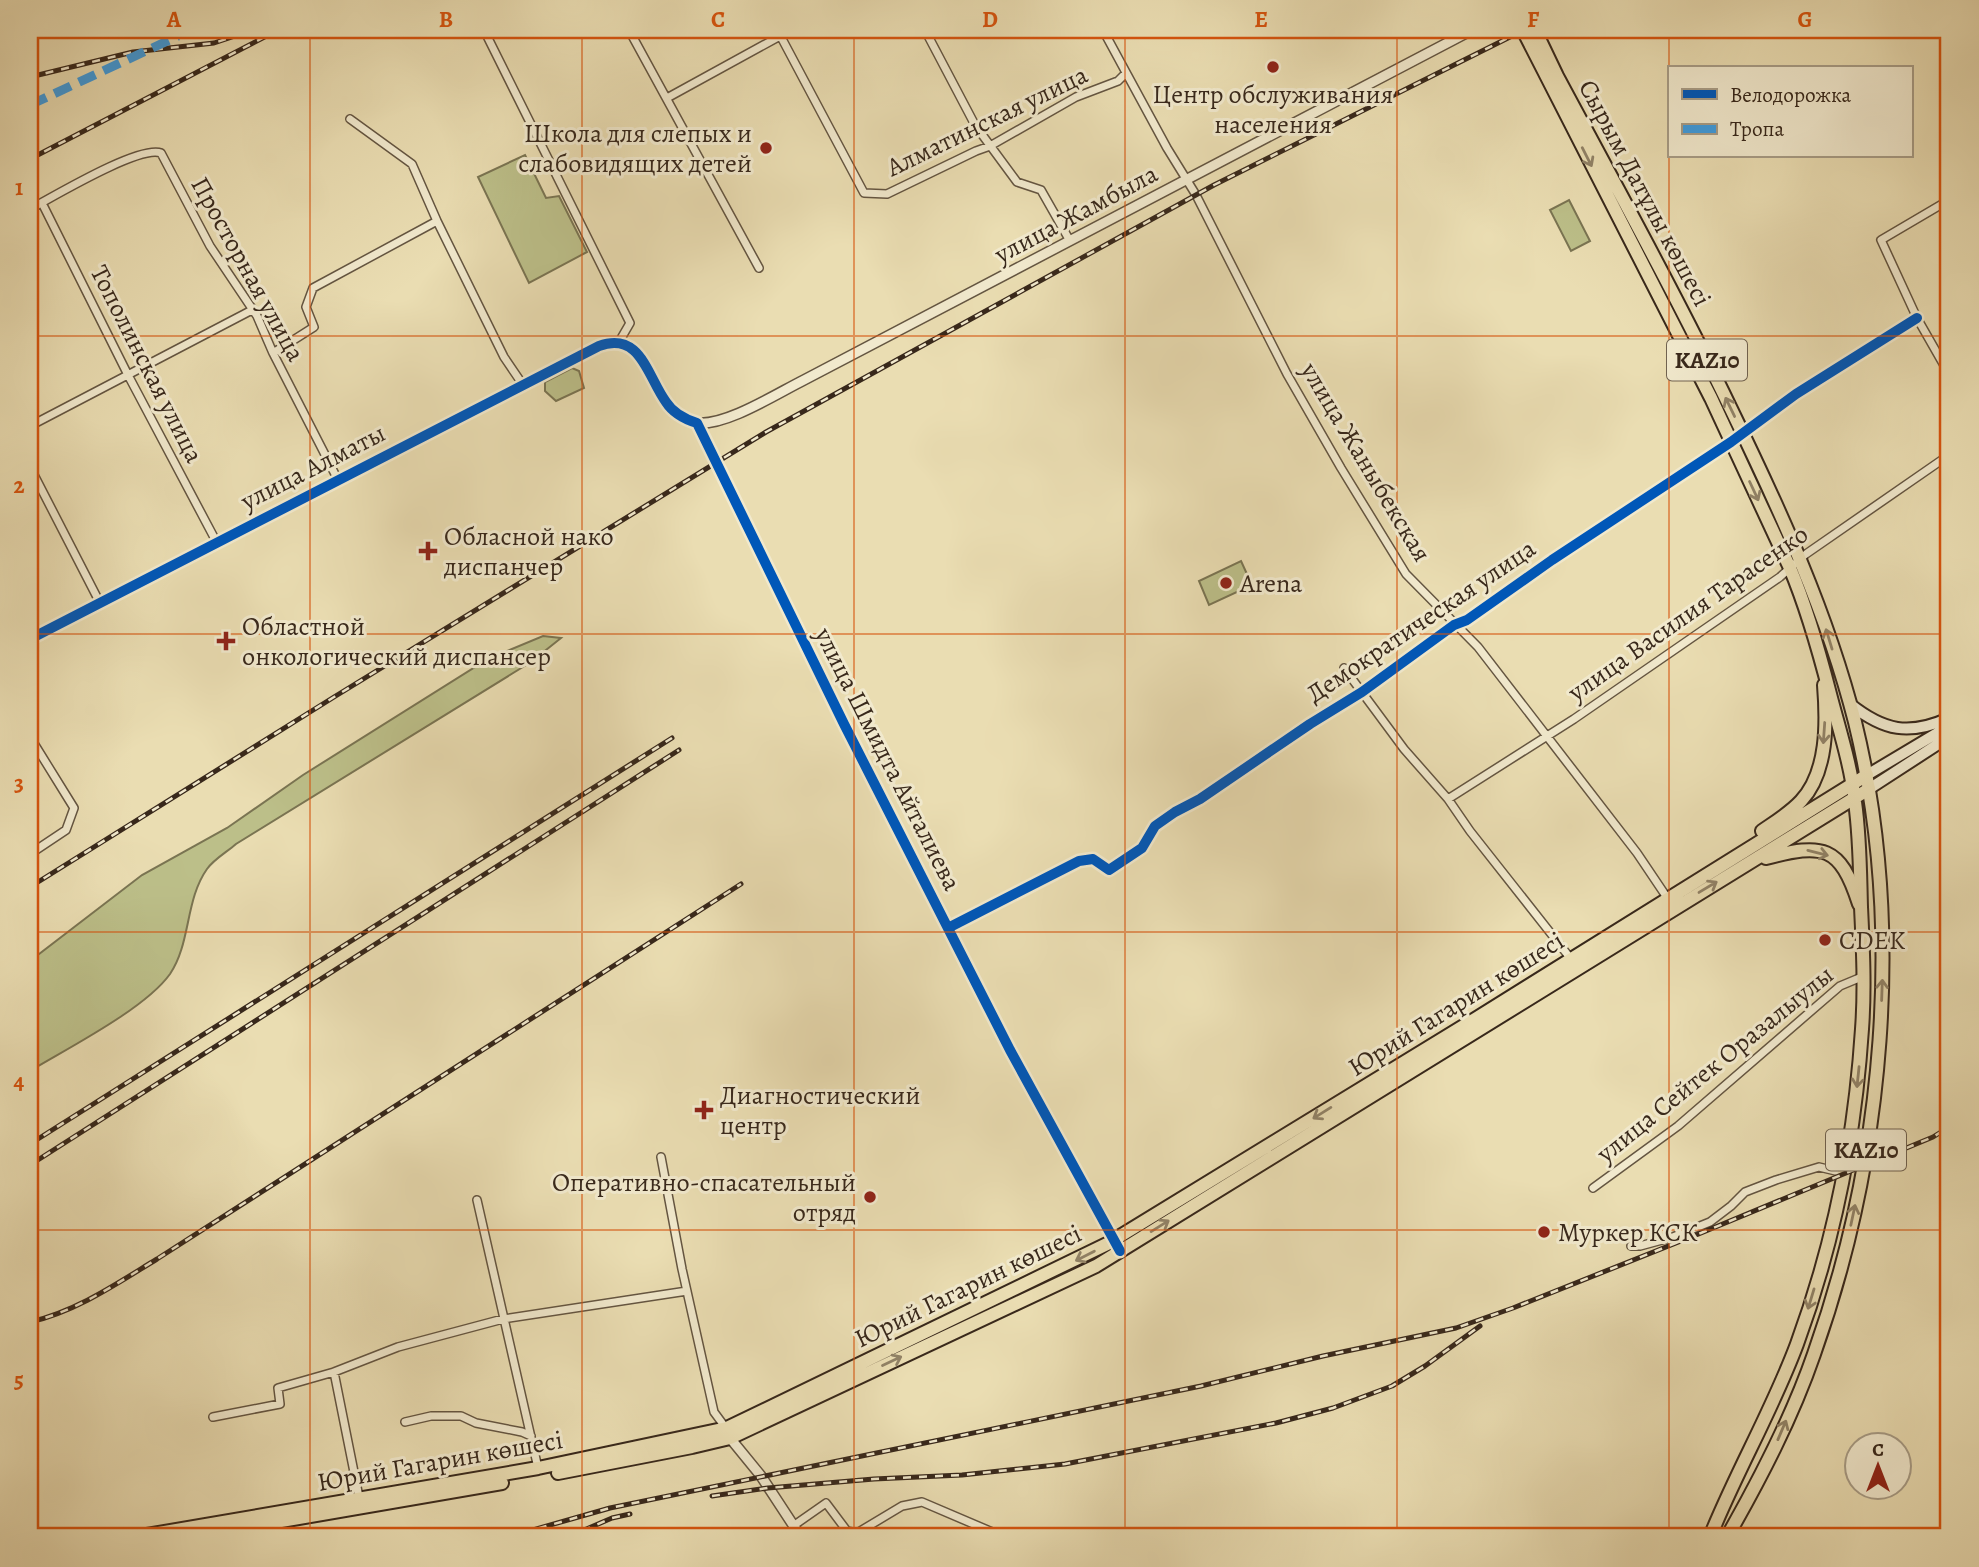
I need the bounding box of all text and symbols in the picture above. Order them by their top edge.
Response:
text: A [166,4,182,35]
text: B [439,4,453,35]
text: C [711,4,725,35]
text: D [982,4,998,35]
text: E [1254,4,1268,35]
text: F [1527,4,1540,35]
text: G [1797,4,1813,35]
street label: Алматинская улица [880,57,1093,185]
marker: Центр обслуживания наcеления [1265,59,1281,75]
legend [1668,66,1912,158]
street label: Сырым Датұлы көшесі [1570,74,1720,312]
place label: Центр обслуживания наcеления [1153,77,1393,142]
text: Велодорожка [1730,81,1851,109]
text: Тропа [1730,115,1784,143]
place label: Школа для слепых и слабовидящих детей [518,116,752,181]
marker: Школа для слепых и слабовидящих детей [758,140,774,156]
one-way arrow [1580,146,1594,167]
street label: улица Жамбыла [987,156,1164,272]
street label: Просторная улица [183,170,313,368]
text: 1 [15,172,23,203]
street label: Тополинская улица [82,259,212,469]
road number: KAZ10 [1667,340,1747,380]
street label: улица Жаныбекская [1292,355,1439,568]
one-way arrow [1723,397,1737,418]
street label: улица Алматы [234,416,391,519]
text: 2 [13,470,25,501]
one-way arrow [1748,480,1762,501]
street label: улица Василия Тарасенко [1560,517,1815,710]
place label: Обласной нако диспанчер [443,519,614,584]
street label: Демократическая улица [1299,531,1543,711]
marker: Обласной нако диспанчер [418,541,438,561]
place label: Arena [1239,566,1302,601]
marker: Arena [1218,575,1234,591]
place label: Областной онкологический диспансер [242,609,551,674]
street label: улица Шмидта Айталиева [806,621,970,897]
one-way arrow [1822,628,1835,650]
marker: Областной онкологический диспансер [216,631,236,651]
one-way arrow [1818,721,1831,744]
text: 3 [14,768,24,799]
one-way arrow [1806,847,1829,860]
one-way arrow [1698,880,1718,894]
street label: Юрий Гагарин көшесі [1341,923,1571,1085]
place label: CDEK [1839,923,1906,958]
marker: CDEK [1817,932,1833,948]
street label: улица Сейтек Оразалыулы [1588,957,1841,1171]
one-way arrow [1875,978,1889,1001]
one-way arrow [1851,1065,1864,1087]
text: 4 [14,1066,25,1097]
place label: Диагностический центр [720,1078,921,1143]
marker: Диагностический центр [694,1100,714,1120]
one-way arrow [1312,1107,1332,1121]
road number: KAZ10 [1826,1130,1906,1170]
place label: Оперативно-спасательный отряд [552,1165,856,1230]
marker: Оперативно-спасательный отряд [862,1189,878,1205]
one-way arrow [1847,1204,1861,1227]
place label: Муркер КСК [1558,1215,1698,1250]
street label: Юрий Гагарин көшесі [849,1216,1087,1356]
one-way arrow [1150,1218,1170,1232]
marker: Муркер КСК [1536,1224,1552,1240]
one-way arrow [1075,1250,1096,1263]
one-way arrow [1803,1287,1816,1309]
one-way arrow [881,1354,902,1367]
text: 5 [14,1364,24,1395]
one-way arrow [1776,1420,1789,1442]
street label: Юрий Гагарин көшесі [315,1422,565,1500]
north arrow [1842,1430,1912,1500]
text: С [1872,1437,1884,1463]

